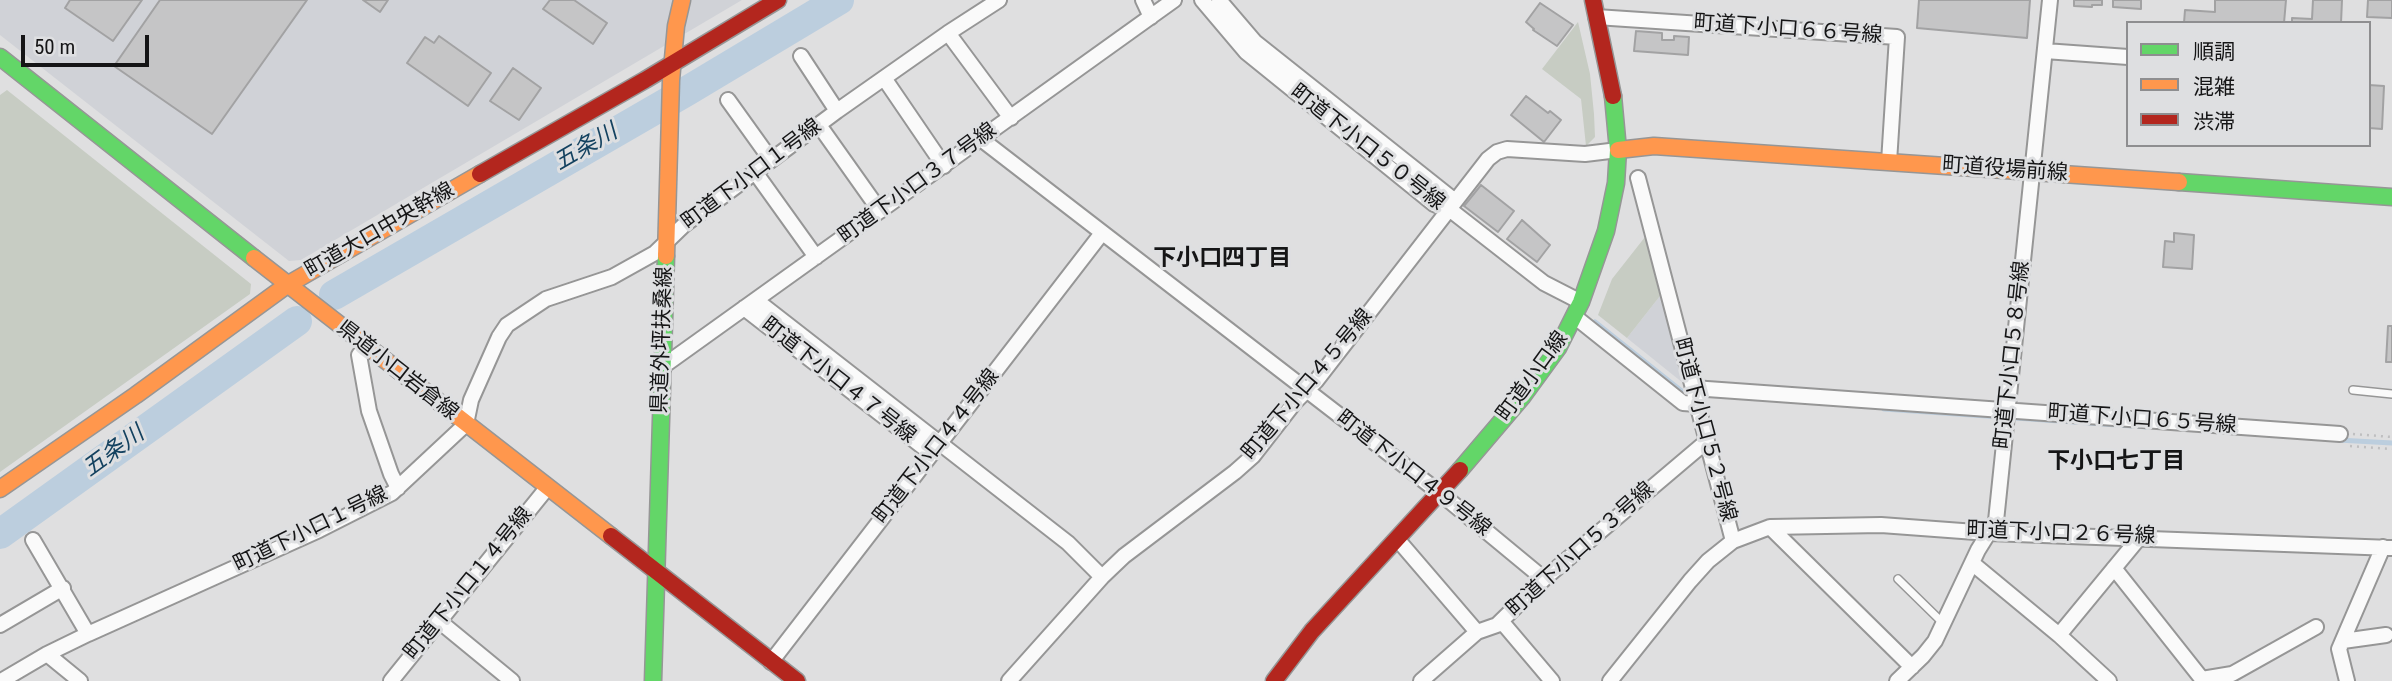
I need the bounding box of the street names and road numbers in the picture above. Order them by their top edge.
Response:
street label: 町道下小口６６号線 [1693,11,1883,49]
street label: 町道下小口５０号線 [1285,80,1449,216]
street label: 町道下小口１号線 [677,114,827,236]
street label: 町道下小口３７号線 [834,118,1002,250]
street label: 町道役場前線 [1941,153,2069,187]
street label: 町道大口中央幹線 [301,178,459,284]
street label: 町道下小口５８号線 [1991,260,2035,450]
street label: 県道外坪扶桑線 [648,266,678,414]
street label: 町道下小口４５号線 [1238,305,1378,465]
street label: 町道下小口４７号線 [756,313,920,449]
street label: 県道小口岩倉線 [331,316,463,426]
street label: 町道小口線 [1492,327,1574,427]
street label: 町道下小口５２号線 [1667,335,1741,525]
street label: 町道下小口４４号線 [869,365,1005,529]
street label: 町道下小口６５号線 [2047,401,2237,439]
street label: 町道下小口４９号線 [1331,406,1495,542]
street label: 町道下小口５３号線 [1502,477,1660,623]
street label: 町道下小口１号線 [230,482,392,578]
street label: 町道下小口１４号線 [400,503,538,665]
street label: 町道下小口２６号線 [1966,518,2156,550]

